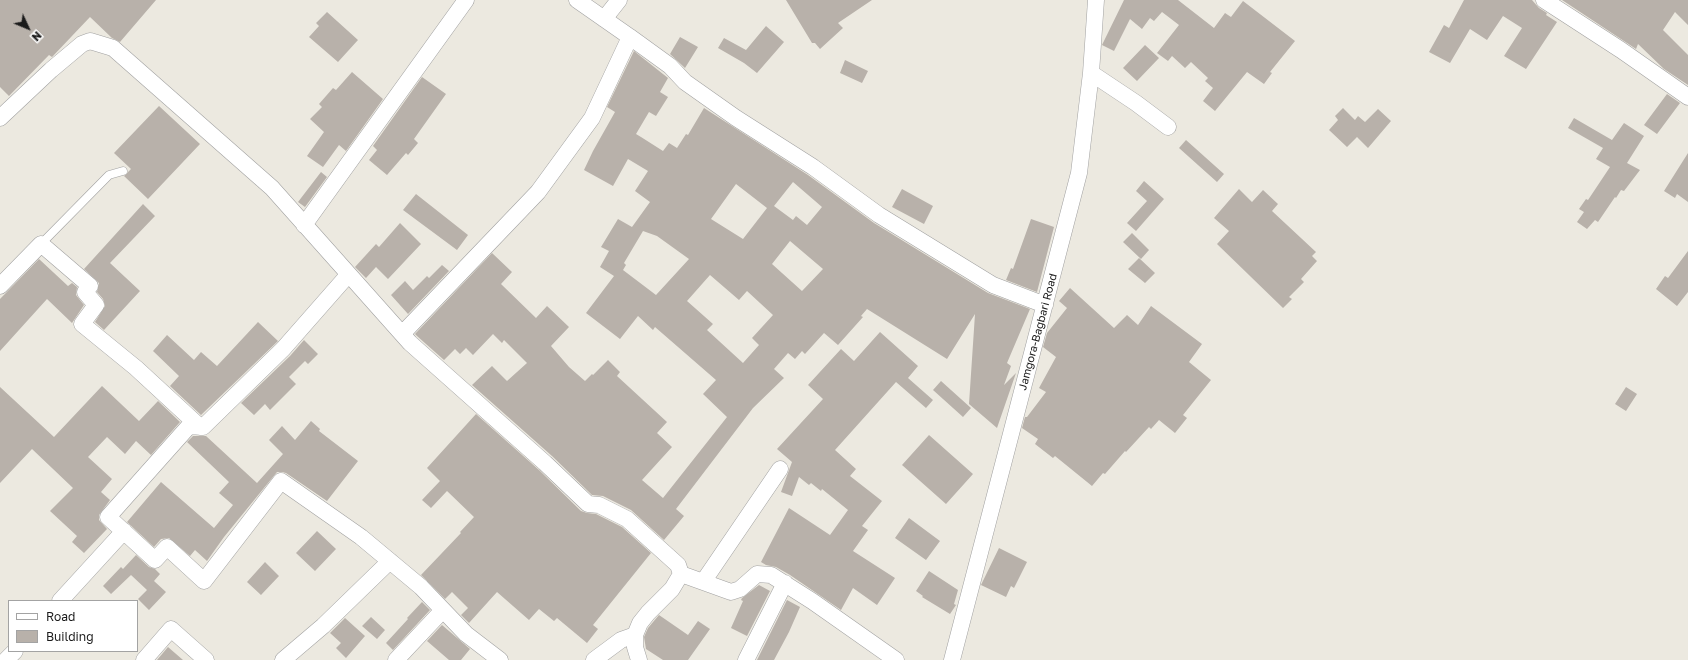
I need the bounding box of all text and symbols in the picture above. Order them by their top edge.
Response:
north arrow [8,8,48,48]
text: N [29,29,45,44]
street label: Jamgora-Bagbari Road [1016,272,1060,392]
legend [8,600,138,652]
text: Road [46,609,75,624]
text: Building [46,629,94,644]

